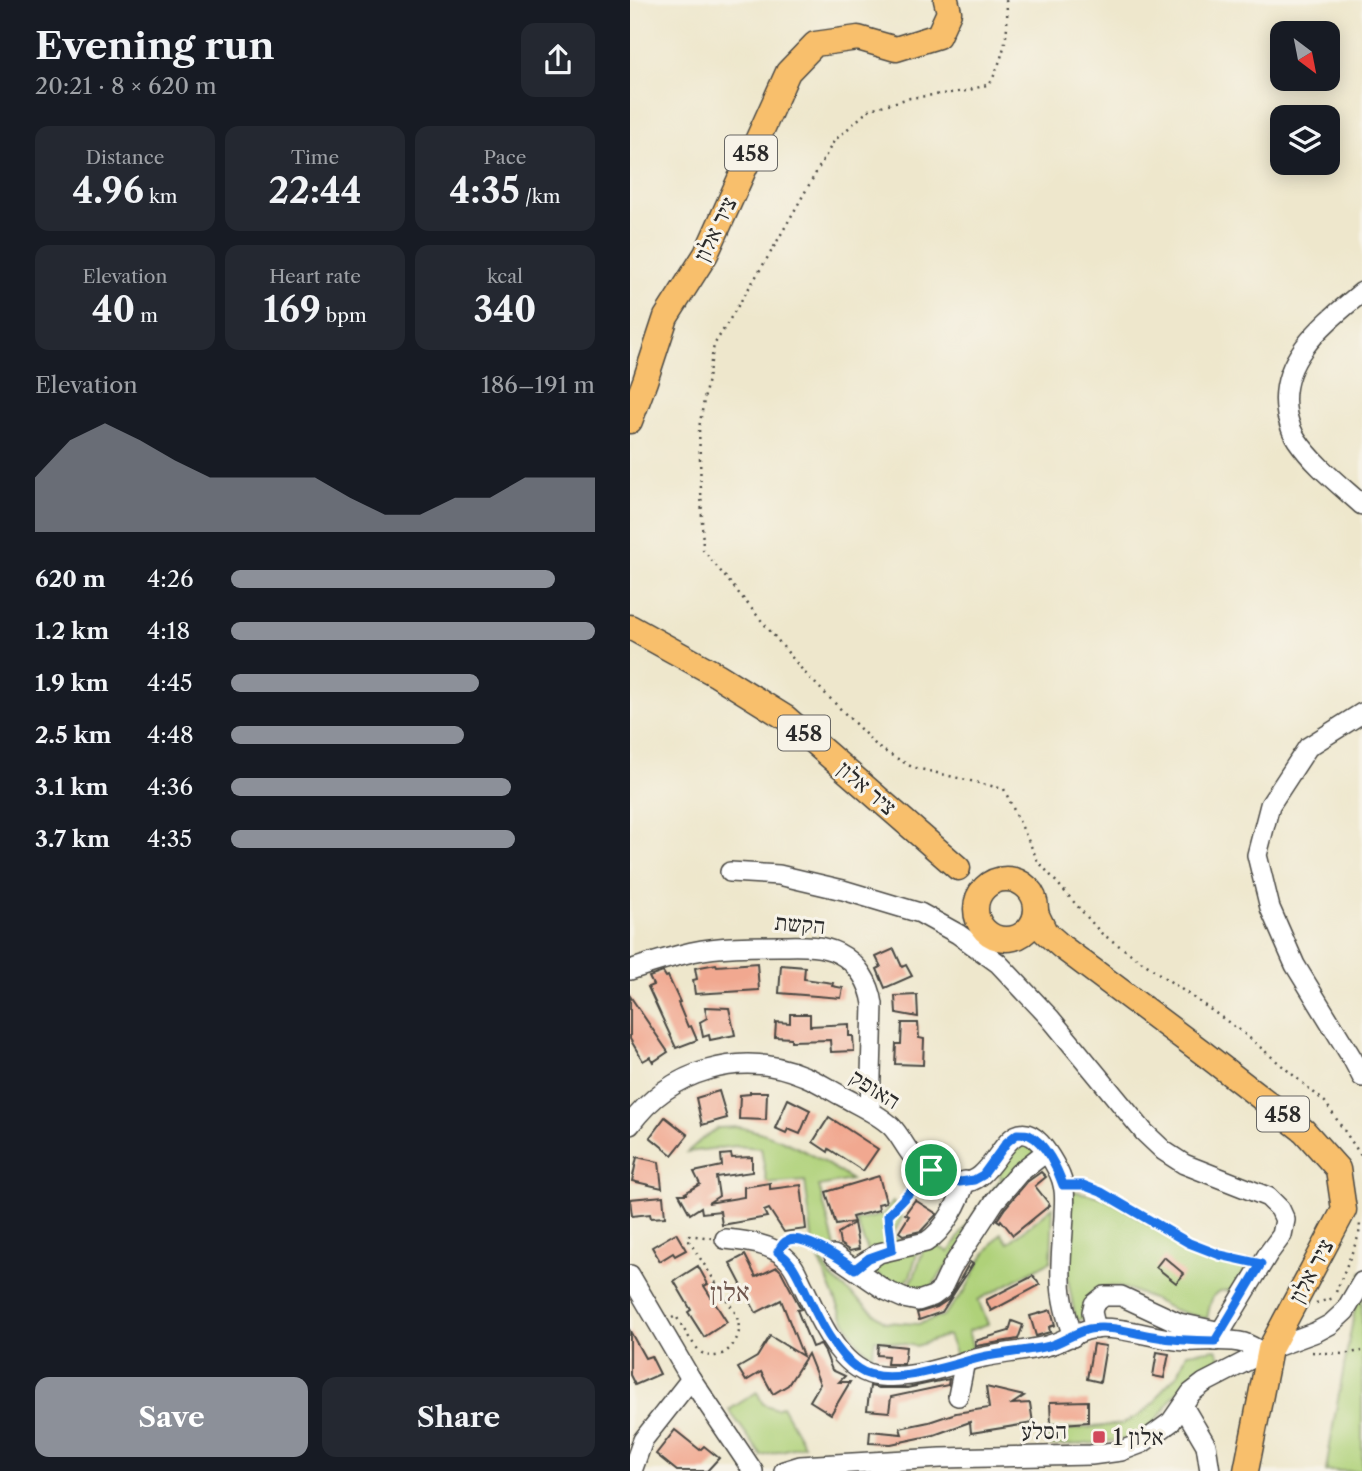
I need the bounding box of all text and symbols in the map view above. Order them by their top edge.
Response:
north arrow [1270,21,1340,91]
map controls [1270,21,1340,175]
text: Evening run [35,22,275,69]
button: share [521,23,595,97]
text: 20:21 · 8 × 620 m [35,72,217,100]
button: layers [1270,105,1340,175]
road number: 458 [725,136,777,170]
text: Distance [86,146,164,169]
text: Time [291,146,339,169]
text: Pace [484,146,526,169]
text: 4.96 [72,169,144,212]
text: 22:44 [268,169,362,212]
text: 4:35 [450,169,520,212]
text: km [144,185,178,208]
text: /km [520,185,560,208]
street label: ציר אלון [687,192,743,266]
text: Elevation [83,265,167,288]
text: Heart rate [269,265,361,288]
text: kcal [487,265,523,288]
text: 40 [92,288,135,331]
text: 169 [263,288,321,331]
text: 340 [474,288,536,331]
text: m [135,304,158,327]
text: bpm [321,304,367,327]
text: Elevation [35,371,138,399]
text: 186–191 m [481,371,595,399]
text: 620 m [35,565,106,593]
text: 4:26 [147,565,193,593]
text: 1.2 km [35,617,109,645]
text: 4:18 [147,617,190,645]
text: 1.9 km [35,669,109,697]
text: 4:45 [147,669,193,697]
road number: 458 [778,716,830,750]
text: 2.5 km [35,721,111,749]
text: 4:48 [147,721,194,749]
street label: ציר אלון [832,755,902,821]
text: 3.1 km [35,773,109,801]
text: 4:36 [147,773,193,801]
text: 3.7 km [35,825,110,853]
text: 4:35 [147,825,192,853]
street label: הקשת [773,908,827,940]
street label: האופק [845,1063,905,1115]
road number: 458 [1257,1096,1309,1132]
pin [901,1140,961,1200]
icon: arrive [912,1151,950,1189]
street label: ציר אלון [1283,1234,1339,1308]
district label: אלון [710,1276,750,1308]
button: Save [35,1377,308,1457]
button: Share [322,1377,595,1457]
street label: הסלע [1021,1417,1067,1445]
place label: אלון 1 [1113,1423,1164,1451]
marker: אלון 1 [1091,1429,1107,1445]

